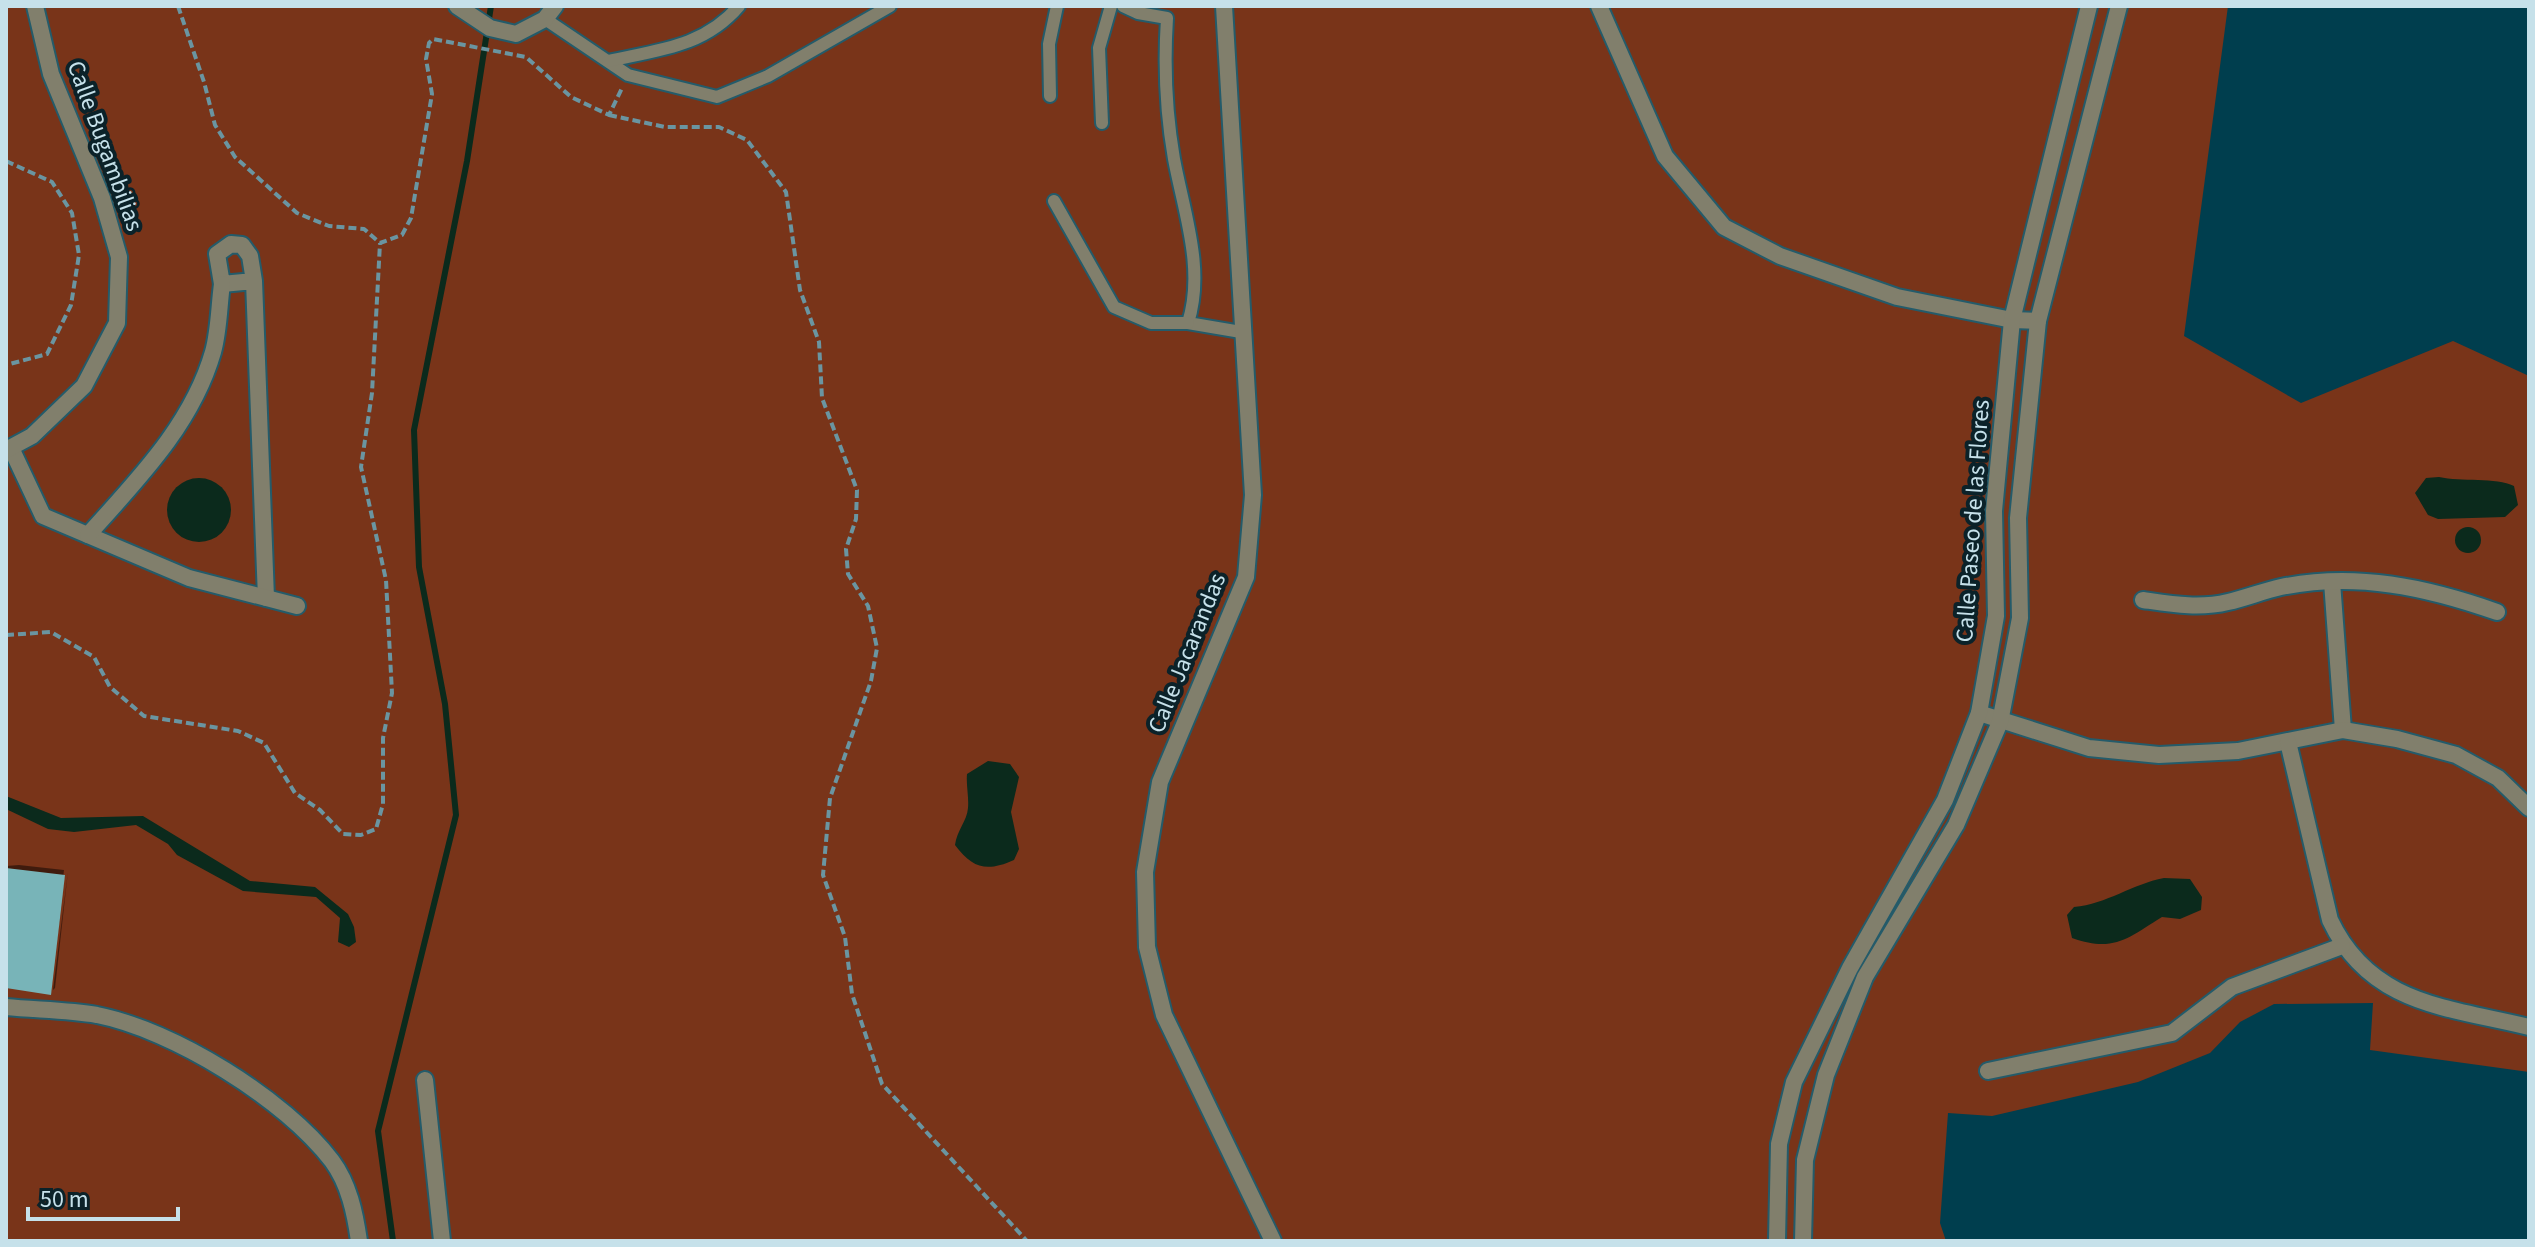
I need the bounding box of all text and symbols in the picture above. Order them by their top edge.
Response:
street label: Calle Bugambilias [58,56,152,236]
street label: Calle Paseo de las Flores [1947,398,1999,644]
street label: Calle Jacarandas [1139,568,1235,738]
scale bar [28,1171,178,1221]
text: 50 m [40,1182,89,1217]

